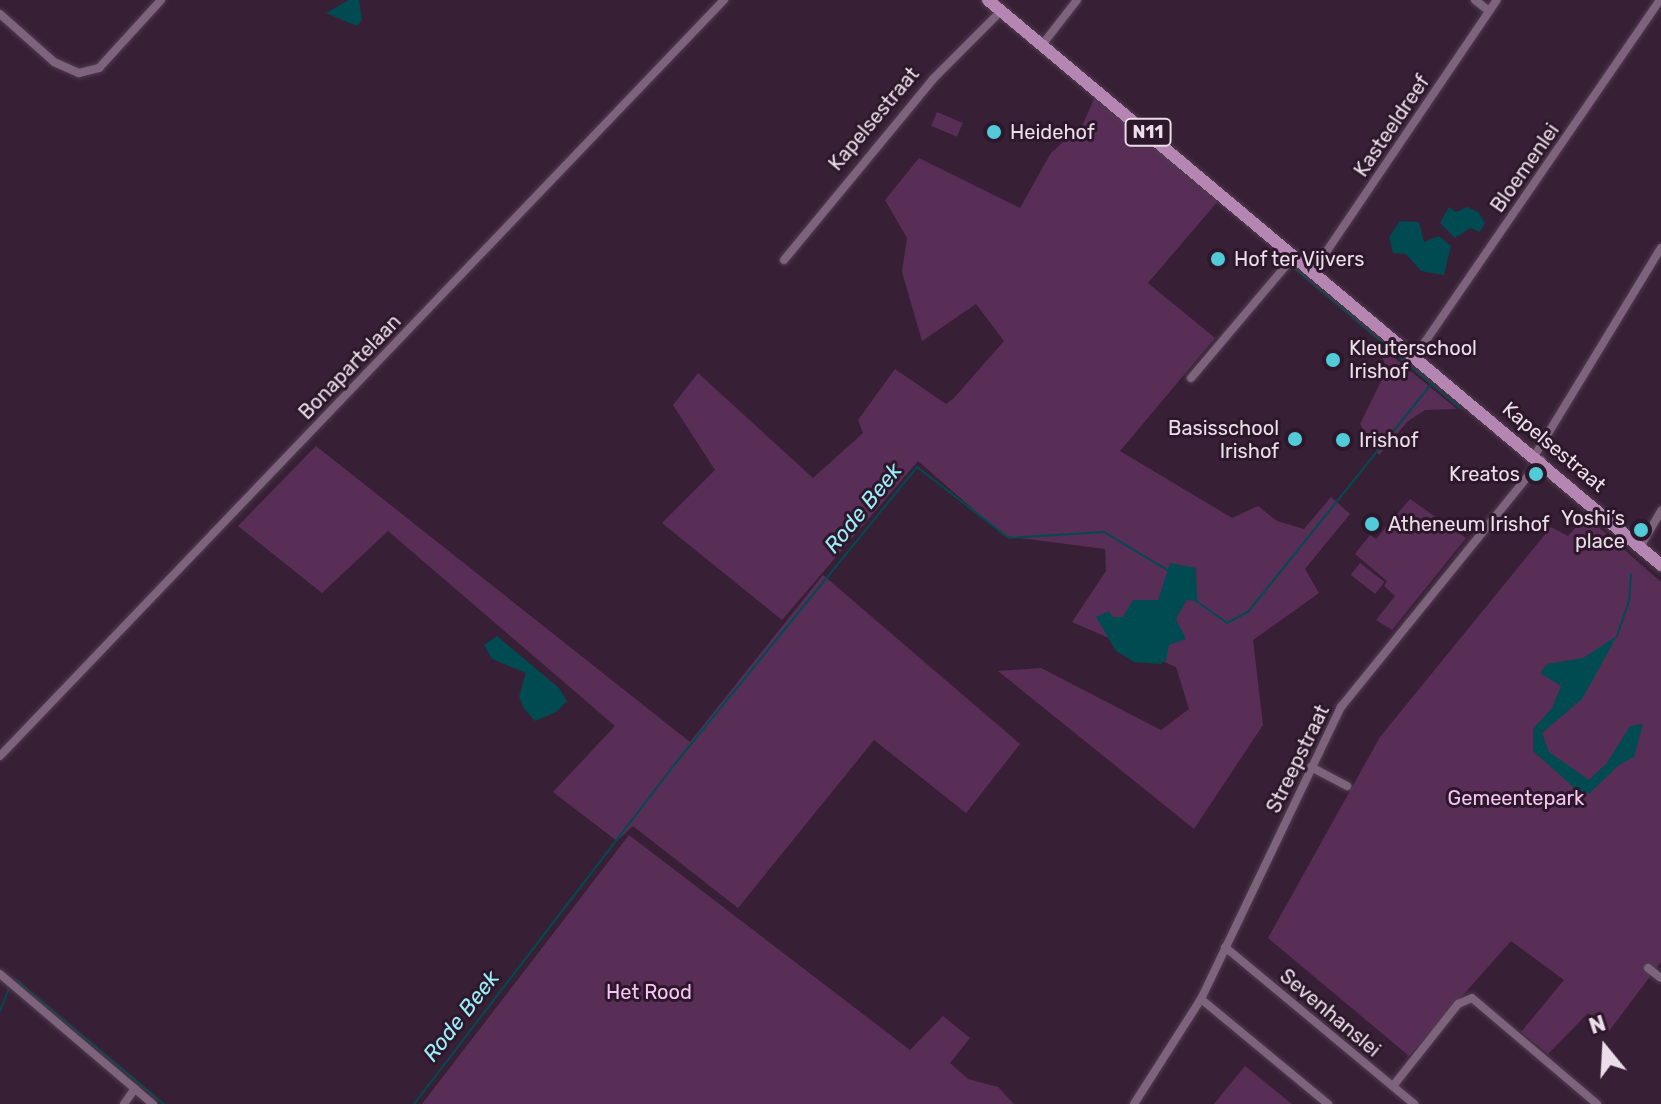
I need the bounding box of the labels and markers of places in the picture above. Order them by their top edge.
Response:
place label: Heidehof [1010,120,1095,144]
marker: Heidehof [985,123,1003,141]
place label: Hof ter Vijvers [1234,247,1366,271]
marker: Hof ter Vijvers [1209,250,1227,268]
place label: Kleuterschool Irishof [1349,336,1477,383]
marker: Kleuterschool Irishof [1324,351,1342,369]
place label: Basisschool Irishof [1168,416,1279,463]
place label: Irishof [1359,428,1418,452]
marker: Basisschool Irishof [1286,430,1304,448]
marker: Irishof [1334,431,1352,449]
place label: Kreatos [1449,462,1520,486]
marker: Kreatos [1527,465,1545,483]
place label: Yoshi’s place [1561,506,1625,553]
place label: Atheneum Irishof [1388,512,1549,536]
marker: Atheneum Irishof [1363,515,1381,533]
marker: Yoshi’s place [1632,521,1650,539]

